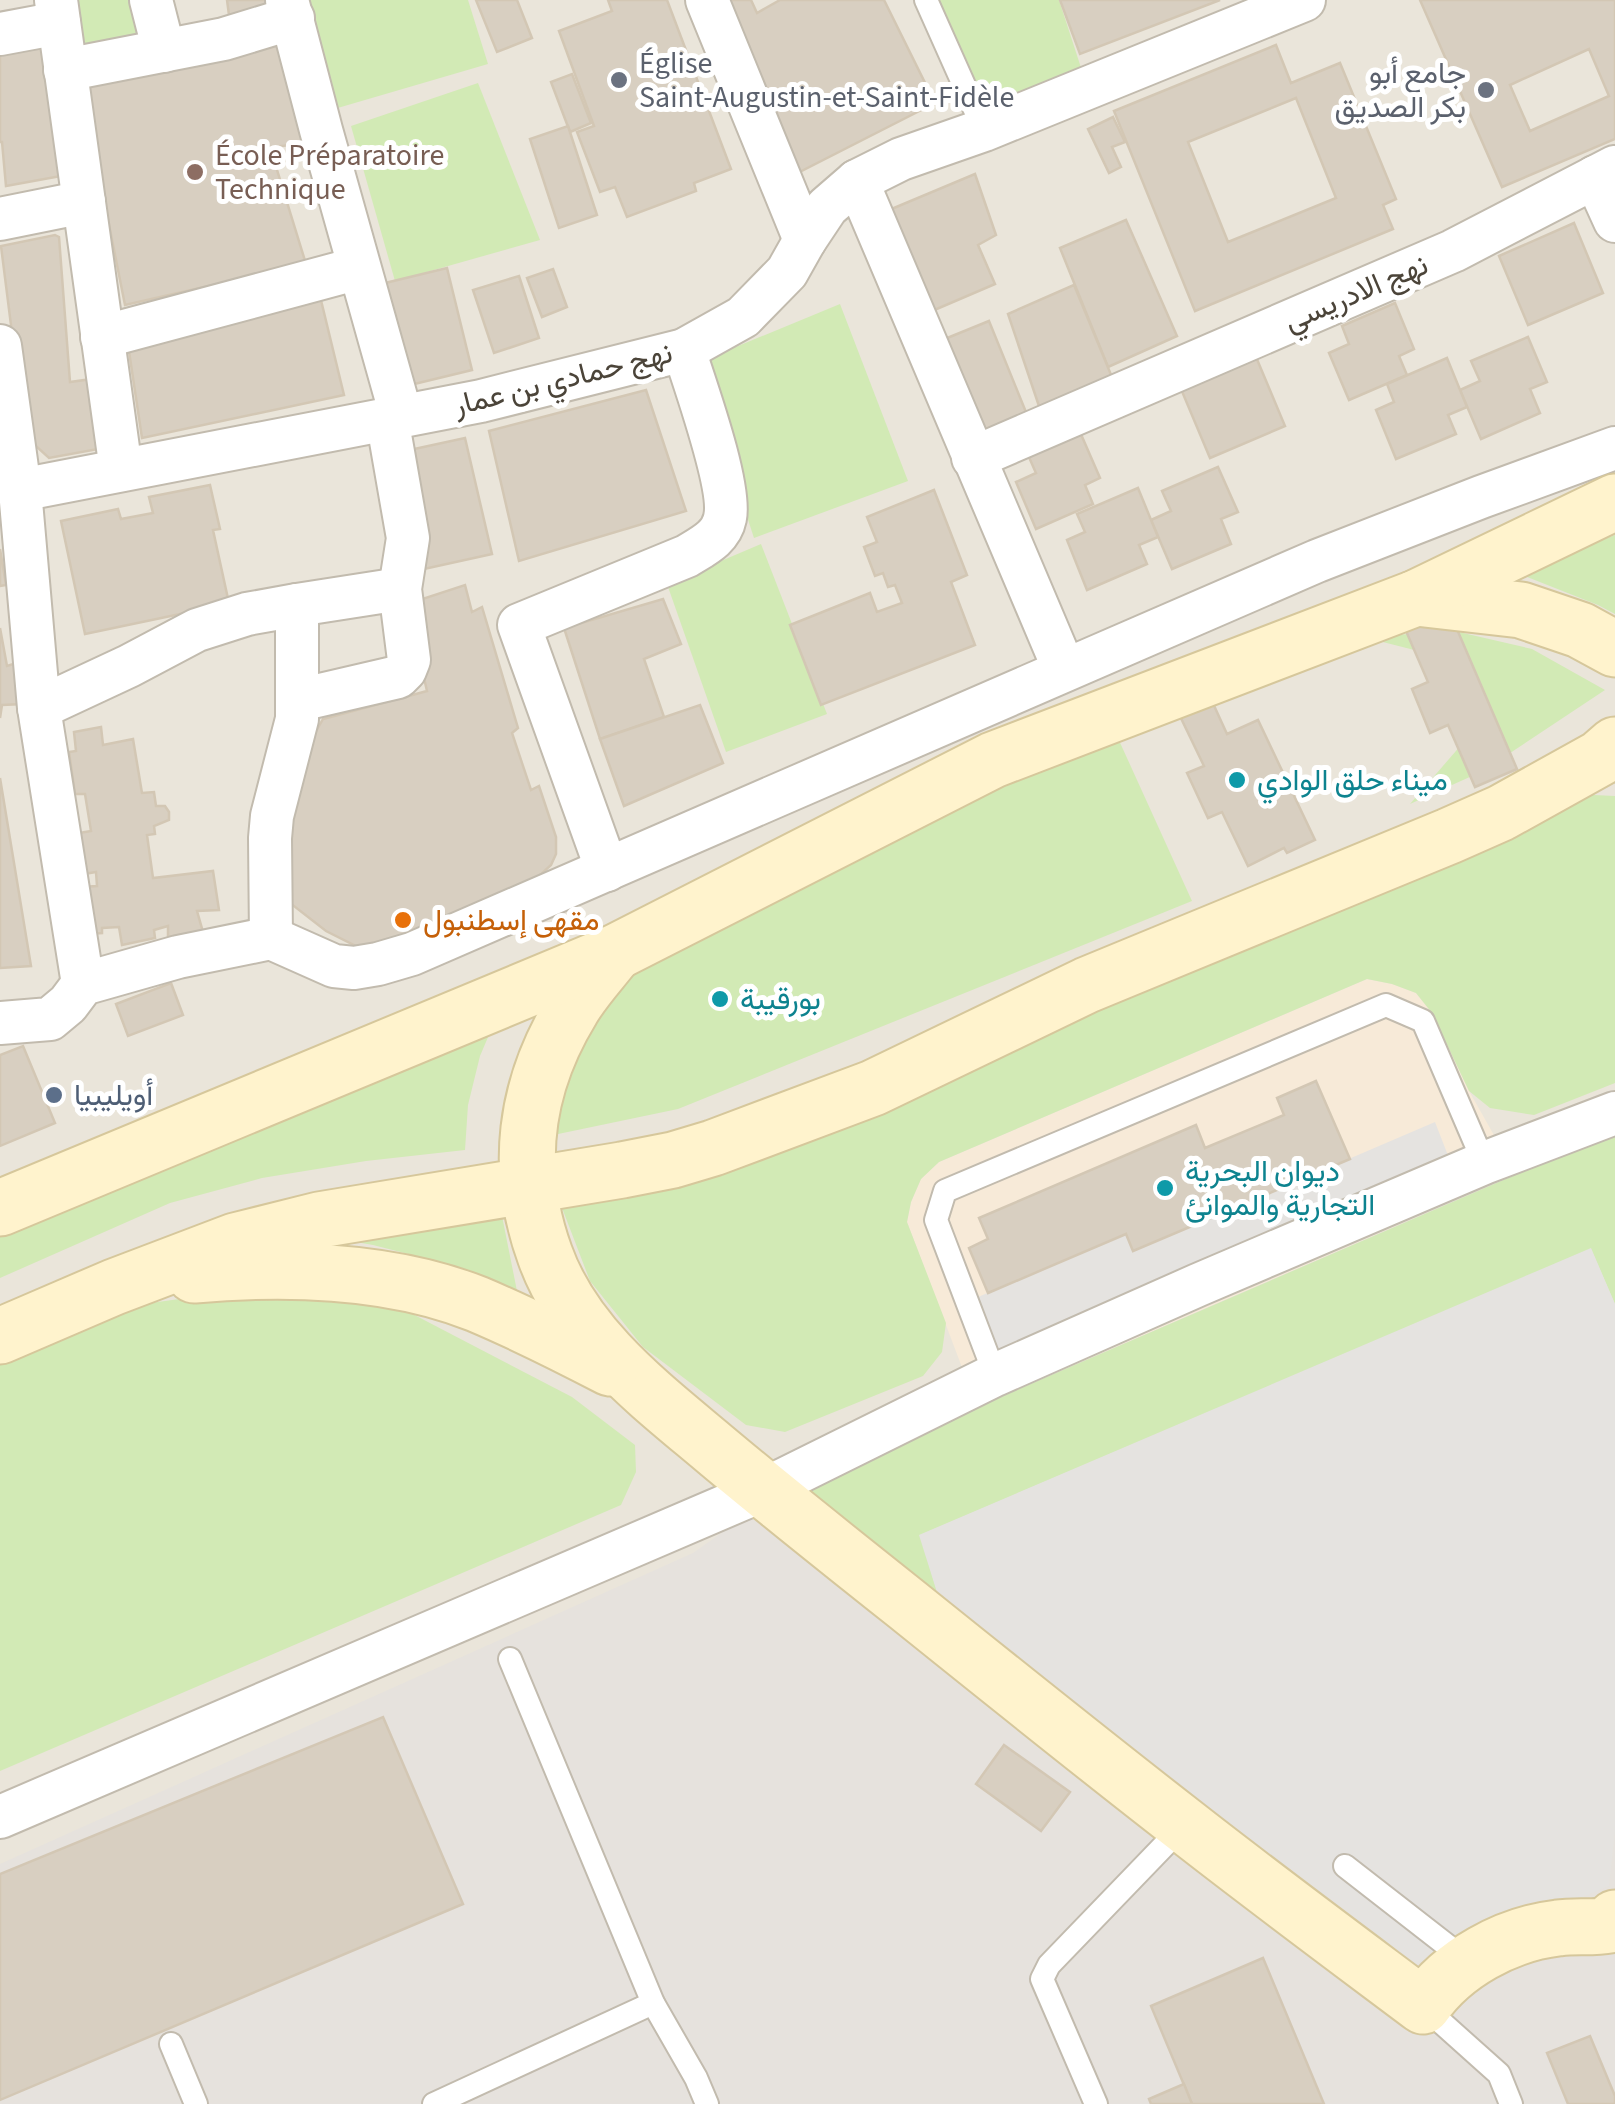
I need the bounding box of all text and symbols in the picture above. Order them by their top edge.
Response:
place label: Église Saint-Augustin-et-Saint-Fidèle [639,42,1014,119]
place label: جامع أبو بكر الصديق [1334,52,1466,129]
marker: Église Saint-Augustin-et-Saint-Fidèle [608,69,630,91]
marker: جامع أبو بكر الصديق [1475,79,1497,101]
place label: École Préparatoire Technique [215,134,444,211]
marker: École Préparatoire Technique [184,161,206,183]
street label: نهج الادريسي [1277,243,1436,345]
street label: نهج حمادي بن عمار [448,331,677,429]
place label: ميناء حلق الوادي [1257,759,1448,804]
marker: ميناء حلق الوادي [1226,769,1248,791]
place label: مقهى إسطنبول [423,899,599,942]
marker: مقهى إسطنبول [392,909,414,931]
place label: بورقيبة [740,978,821,1021]
marker: بورقيبة [709,988,731,1010]
place label: أويليبيا [74,1074,153,1117]
marker: أويليبيا [43,1084,65,1106]
place label: ديوان البحرية التجارية والموانئ [1185,1150,1375,1227]
marker: ديوان البحرية التجارية والموانئ [1154,1177,1176,1199]

